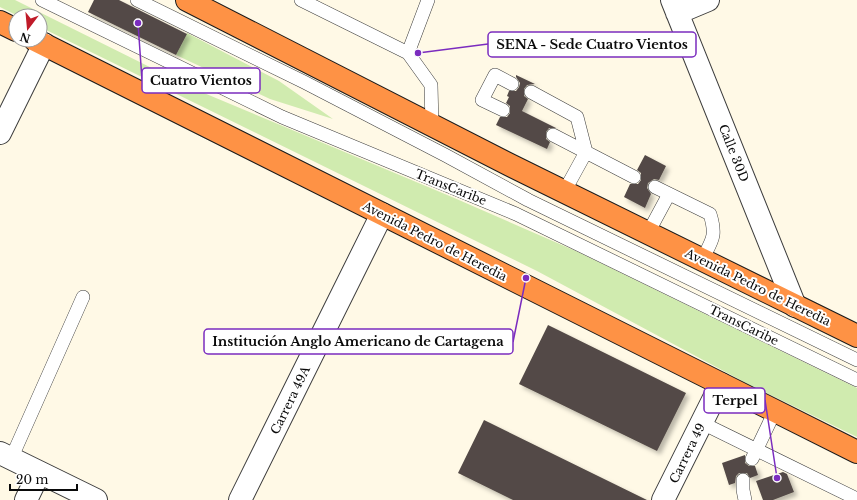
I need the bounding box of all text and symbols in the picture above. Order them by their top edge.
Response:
north arrow [8,8,48,48]
text: N [18,29,32,46]
callout: SENA - Sede Cuatro Vientos [488,32,696,57]
text: SENA - Sede Cuatro Vientos [496,36,688,53]
callout: Cuatro Vientos [142,68,260,93]
text: Cuatro Vientos [150,72,252,89]
street label: Calle 30D [716,122,752,184]
street label: TransCaribe [413,166,489,208]
street label: Avenida Pedro de Heredia [359,198,510,284]
street label: Avenida Pedro de Heredia [682,245,834,329]
street label: TransCaribe [707,302,781,348]
callout: Institución Anglo Americano de Cartagena [204,329,513,354]
text: Institución Anglo Americano de Cartagena [212,333,504,350]
street label: Carrera 49A [267,363,313,437]
callout: Terpel [704,388,765,413]
text: Terpel [712,392,758,409]
street label: Carrera 49 [666,421,708,485]
scale bar [10,466,77,492]
text: 20 m [16,472,48,487]

